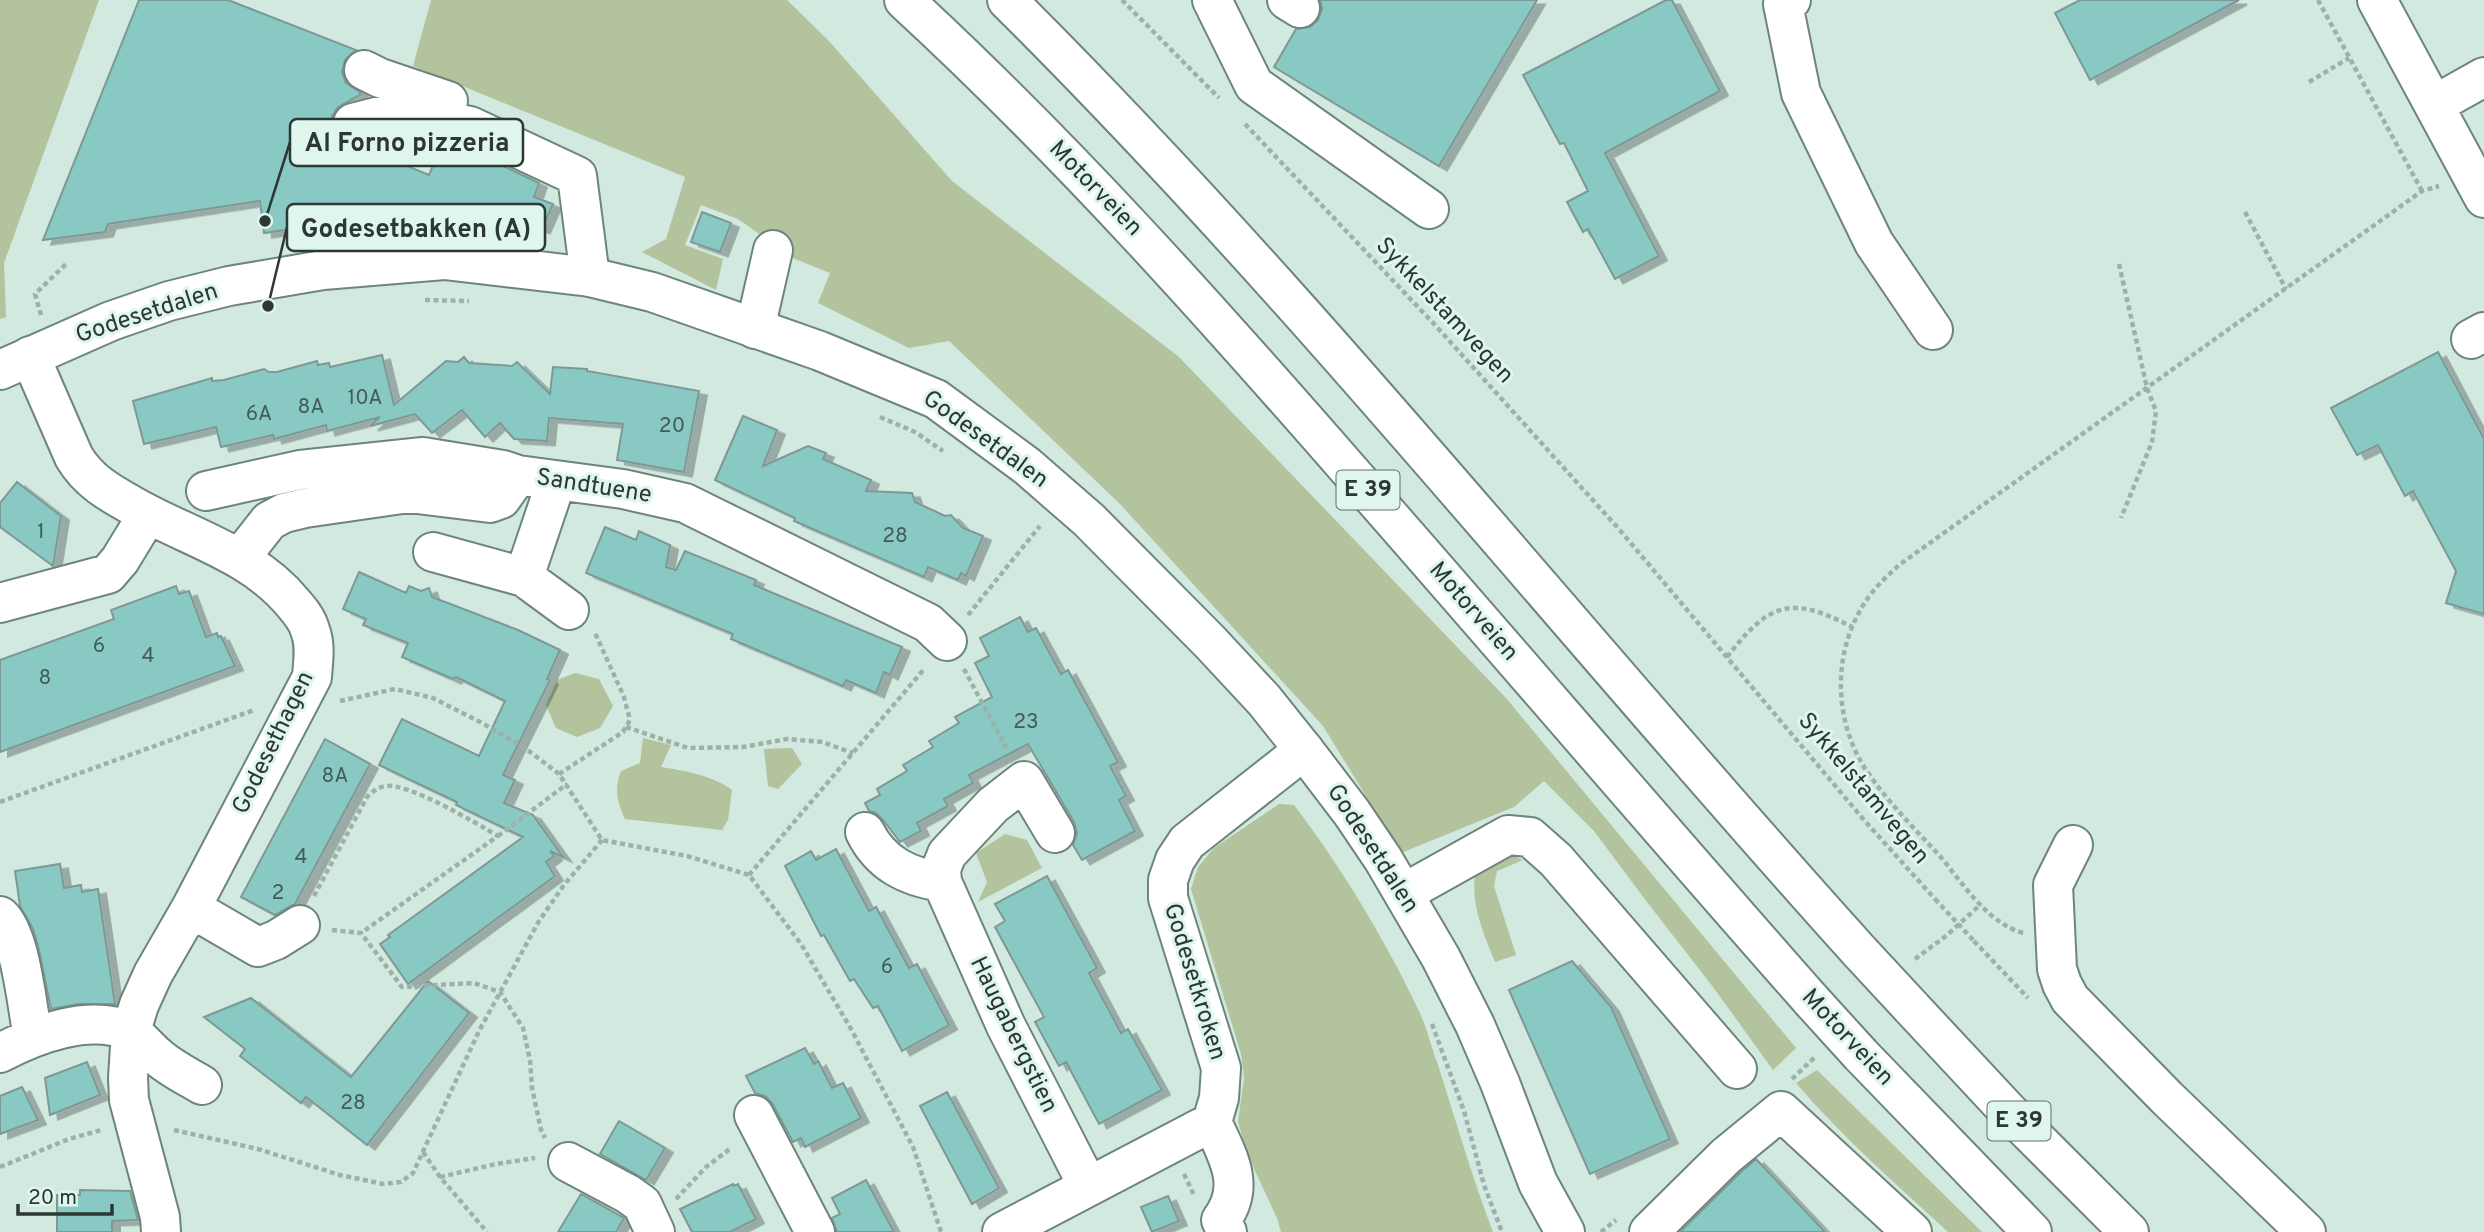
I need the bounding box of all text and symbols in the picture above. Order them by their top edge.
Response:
callout: Al Forno pizzeria [290,119,523,166]
text: Al Forno pizzeria [305,128,509,161]
street label: Motorveien [1042,135,1148,243]
callout: Godesetbakken (A) [287,204,545,251]
text: Godesetbakken (A) [301,214,531,247]
street label: Sykkelstamvegen [1369,232,1519,390]
street label: Godesetdalen [72,277,222,351]
street label: Godesetdalen [916,384,1054,496]
house number: 10A [348,385,382,412]
house number: 8A [298,394,324,421]
house number: 6A [246,401,272,428]
house number: 20 [659,413,685,440]
street label: Sandtuene [534,463,654,511]
road number: E 39 [1336,470,1400,510]
house number: 1 [37,519,45,546]
house number: 28 [882,523,908,550]
street label: Motorveien [1422,556,1524,668]
house number: 6 [93,633,105,660]
house number: 4 [141,643,155,670]
house number: 8 [39,665,51,692]
street label: Godesethagen [226,667,322,819]
street label: Sykkelstamvegen [1791,707,1935,871]
house number: 23 [1013,709,1039,736]
house number: 8A [322,763,348,790]
street label: Godesetdalen [1319,779,1425,919]
house number: 4 [294,844,308,871]
house number: 2 [272,880,284,907]
street label: Godesetkroken [1156,900,1232,1064]
street label: Haugabergstien [962,952,1064,1118]
house number: 6 [881,954,893,981]
street label: Motorveien [1794,983,1900,1093]
house number: 28 [340,1090,366,1117]
road number: E 39 [1988,1102,2050,1140]
scale bar [18,1172,112,1216]
text: 20 m [28,1185,77,1212]

